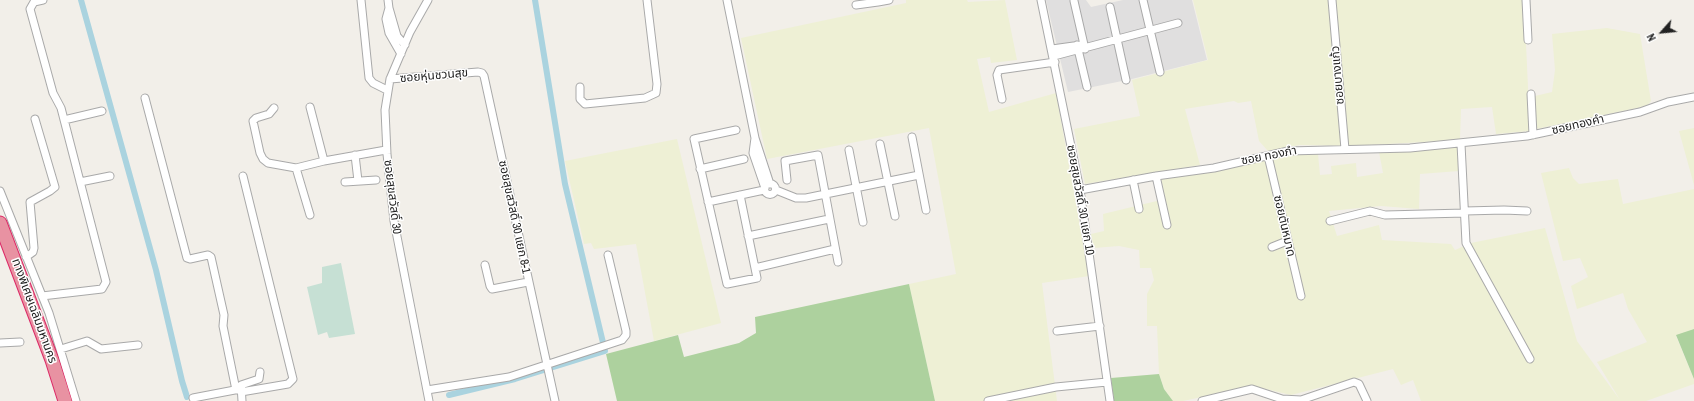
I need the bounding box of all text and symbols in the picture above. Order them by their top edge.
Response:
north arrow [1642,12,1682,52]
text: N [1644,31,1659,44]
street label: ซอยบางแก้ว [1328,45,1348,105]
street label: ซอยหุ่นชวนสุข [399,66,469,86]
street label: ซอยทองคำ [1550,112,1606,138]
street label: ซอยสุขสวัสดิ์ 30 แยก 10 [1063,144,1097,256]
street label: ซอย ทองภํา [1240,144,1298,168]
street label: ซอยสุขสวัสดิ์ 30 [380,159,404,235]
street label: ซอยสุขสวัสดิ์ 30 แยก 8-1 [495,159,533,275]
street label: ซอยตันหมาด [1270,194,1298,258]
street label: ทางพิเศษเฉลิมมหานคร [8,257,60,365]

